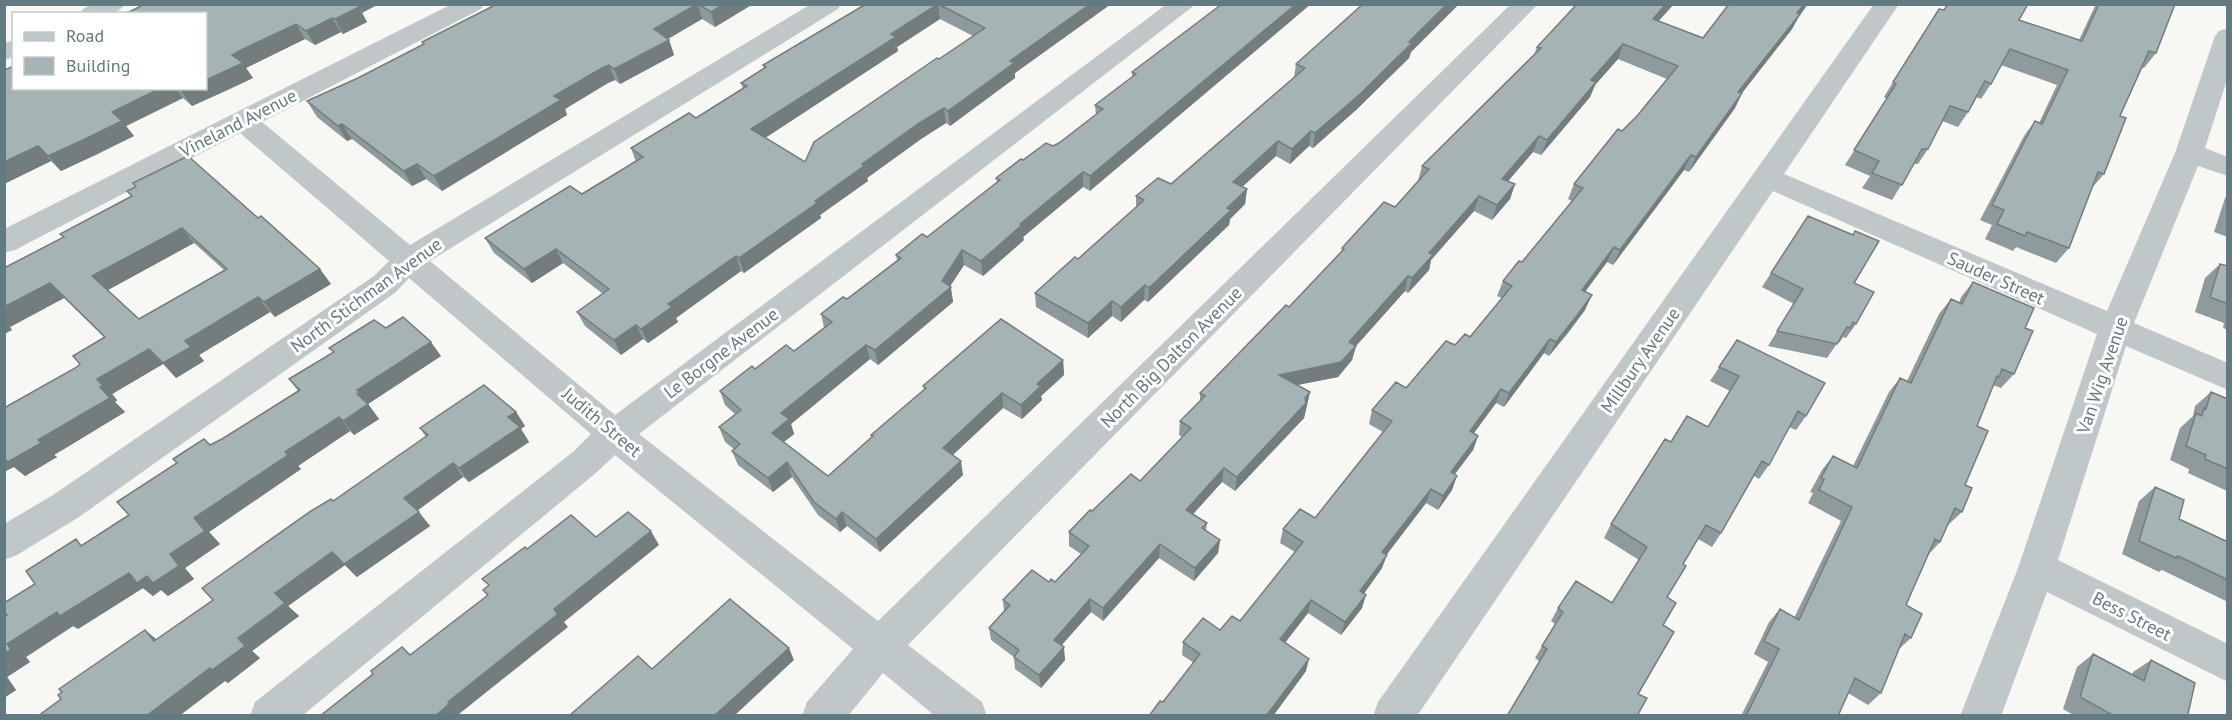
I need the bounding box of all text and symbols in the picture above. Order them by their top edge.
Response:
legend [12,12,207,90]
text: Road [66,24,104,47]
text: Building [66,54,130,77]
street label: Vineland Avenue [175,84,300,163]
street label: North Stichman Avenue [286,232,446,358]
street label: Sauder Street [1944,246,2048,310]
street label: North Big Dalton Avenue [1095,281,1247,433]
street label: Le Borgne Avenue [659,302,783,404]
street label: Millbury Avenue [1595,303,1685,417]
street label: Van Wig Avenue [2071,313,2133,438]
street label: Judith Street [557,382,646,462]
street label: Bess Street [2089,586,2175,646]

